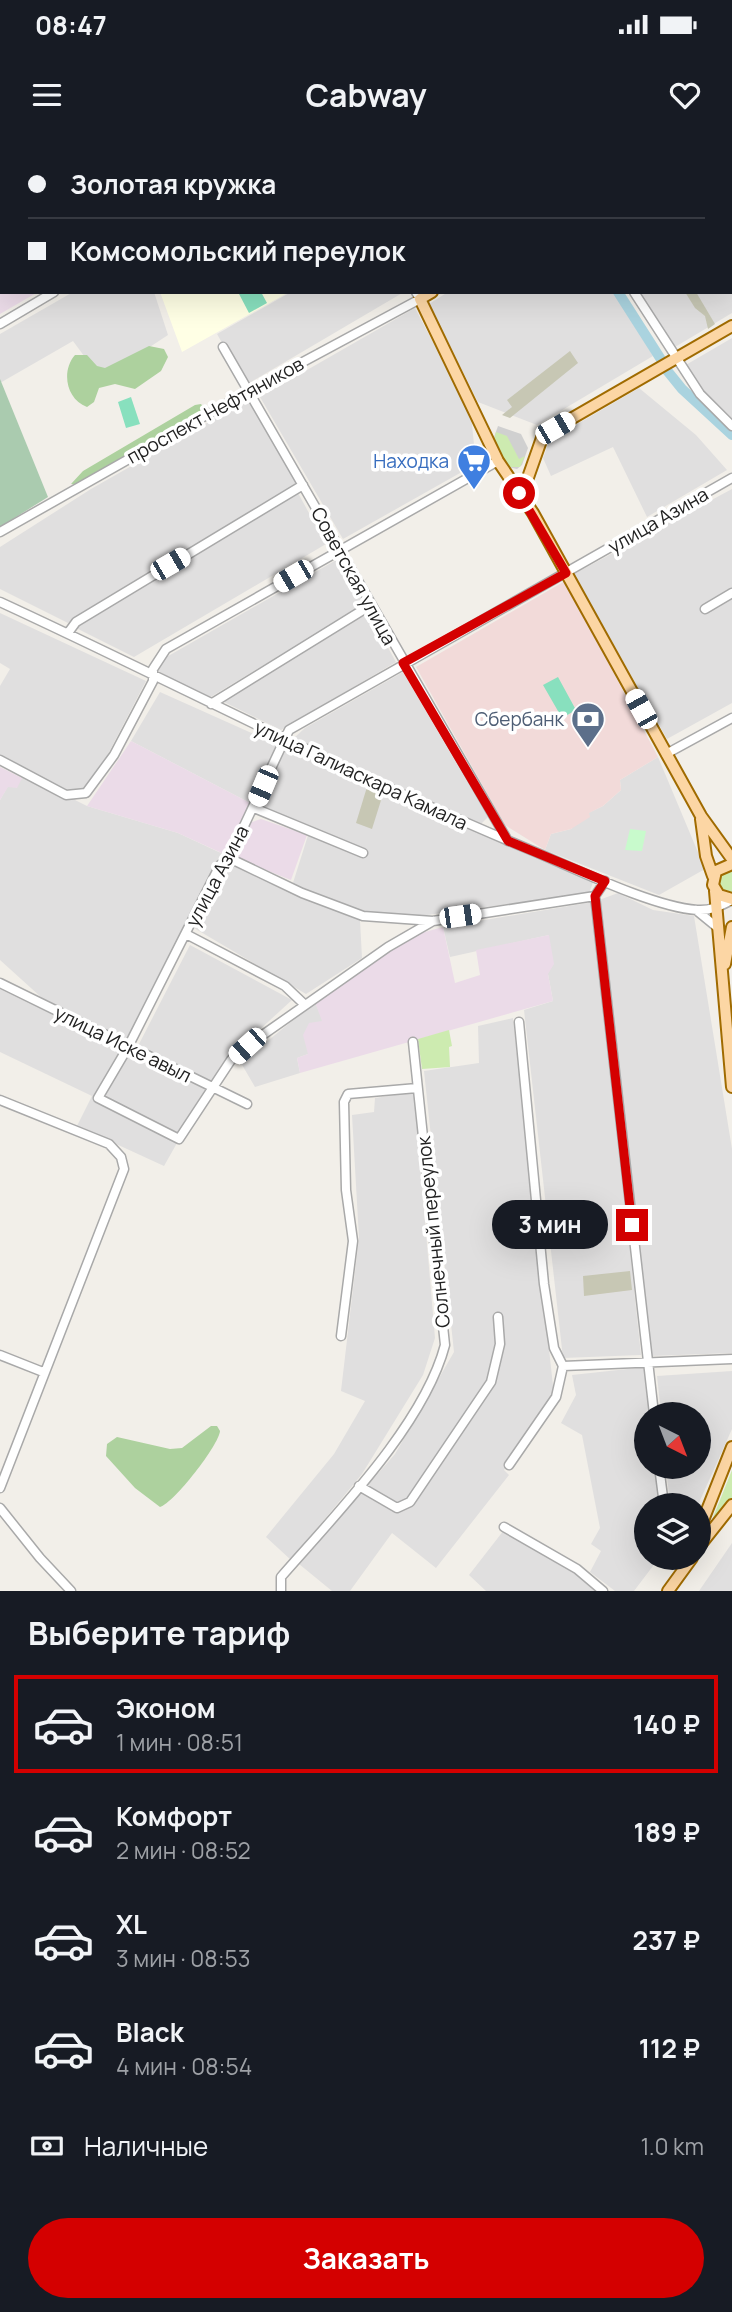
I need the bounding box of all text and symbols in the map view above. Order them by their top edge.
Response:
text: 08:47 [35,7,107,43]
text: Cabway [305,73,427,117]
icon: menu [28,76,66,114]
icon: heart [666,76,704,114]
text: Золотая кружка [70,166,276,202]
text: Комсомольский переулок [70,233,405,269]
street label: проспект Нефтяников [122,351,308,469]
car [532,408,579,448]
supermarket icon: Находка [455,442,493,491]
place label: Находка [373,448,449,474]
route start [503,477,535,509]
street label: улица Азина [603,481,713,559]
street label: Советская улица [305,502,403,650]
car [147,544,194,584]
car [270,556,317,596]
car [622,686,661,732]
bank icon: Сбербанк [569,700,607,749]
place label: Сбербанк [475,706,565,732]
street label: улица Галиаскара Камала [250,714,472,836]
car [246,763,281,809]
street label: улица Азина [179,821,255,931]
car [438,903,483,929]
street label: улица Иске авыл [50,1000,196,1088]
car [225,1024,270,1068]
street label: Солнечный переулок [410,1134,456,1329]
callout: 3 мин [492,1200,608,1250]
text: 3 мин [519,1208,581,1240]
route end [616,1209,648,1241]
north arrow [634,1402,710,1479]
map controls [634,1402,711,1570]
button: layers [634,1493,711,1570]
text: Выберите тариф [28,1611,290,1655]
text: Эконом [116,1690,216,1726]
icon: car [32,1693,95,1756]
text: 140 ₽ [633,1706,700,1742]
text: 1 мин · 08:51 [116,1726,243,1758]
text: Комфорт [116,1798,232,1834]
icon: car [32,1801,95,1864]
text: 189 ₽ [634,1814,700,1850]
text: 2 мин · 08:52 [116,1834,251,1866]
text: XL [116,1906,147,1942]
icon: car [32,1909,95,1972]
text: 237 ₽ [633,1922,700,1958]
text: 3 мин · 08:53 [116,1942,251,1974]
text: Black [116,2014,184,2050]
icon: car [32,2017,95,2080]
text: 112 ₽ [639,2030,700,2066]
text: 4 мин · 08:54 [116,2050,252,2082]
icon: cash [28,2127,66,2165]
text: Наличные [84,2128,208,2164]
text: 1.0 km [641,2130,704,2162]
button: Заказать [28,2218,704,2298]

